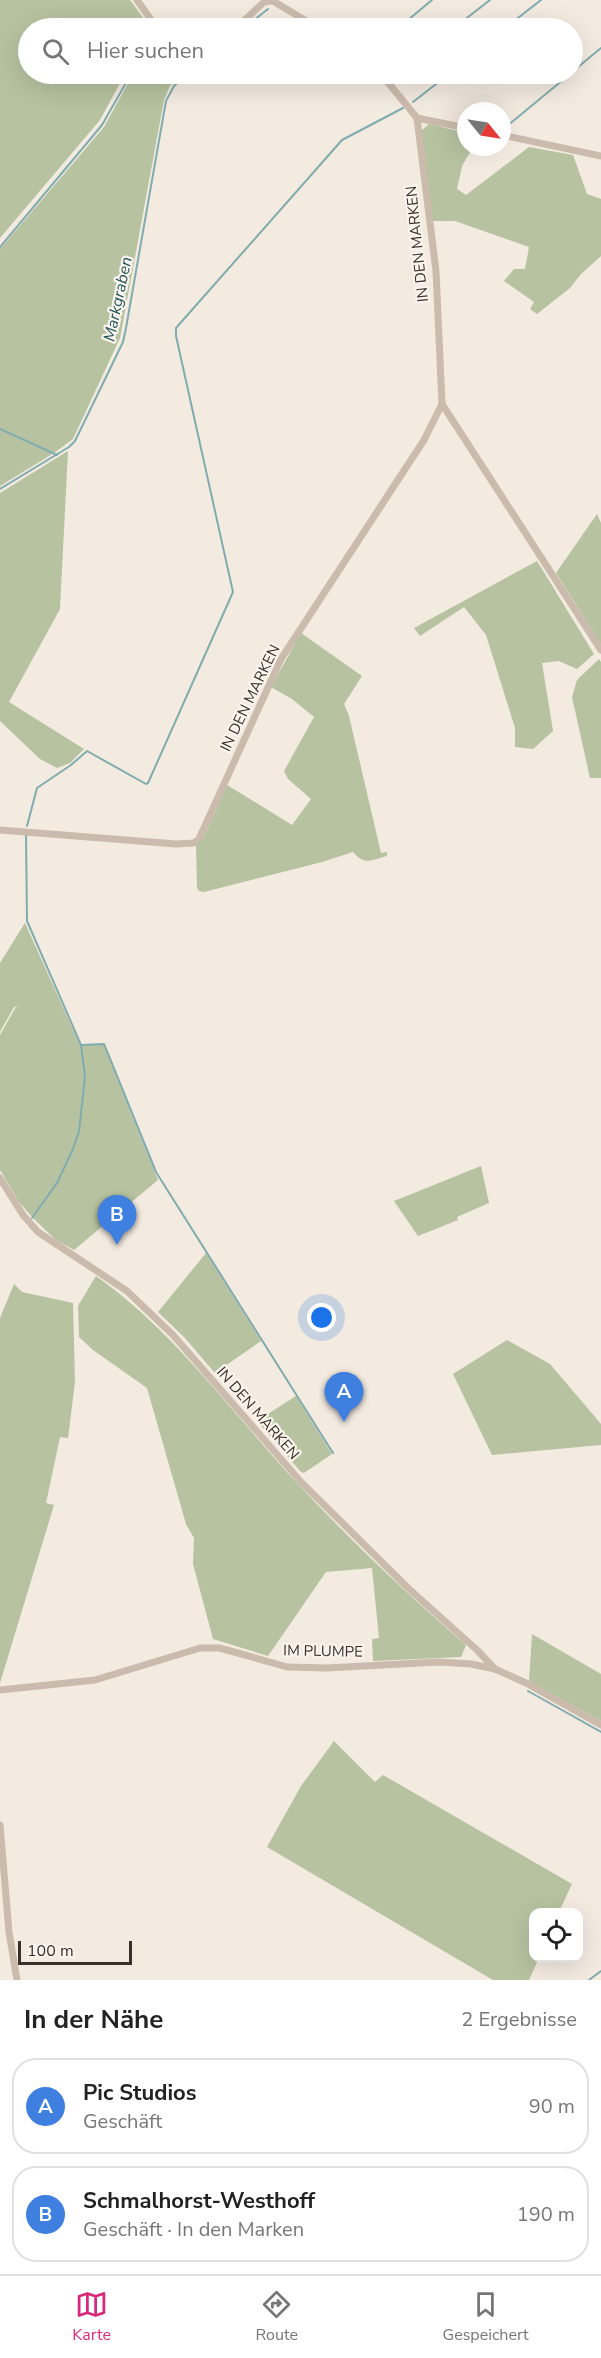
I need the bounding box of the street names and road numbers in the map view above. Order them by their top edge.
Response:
street label: IN DEN MARKEN [401,185,433,303]
street label: IN DEN MARKEN [215,641,285,755]
street label: IN DEN MARKEN [212,1362,304,1464]
street label: IM PLUMPE [283,1640,363,1662]

